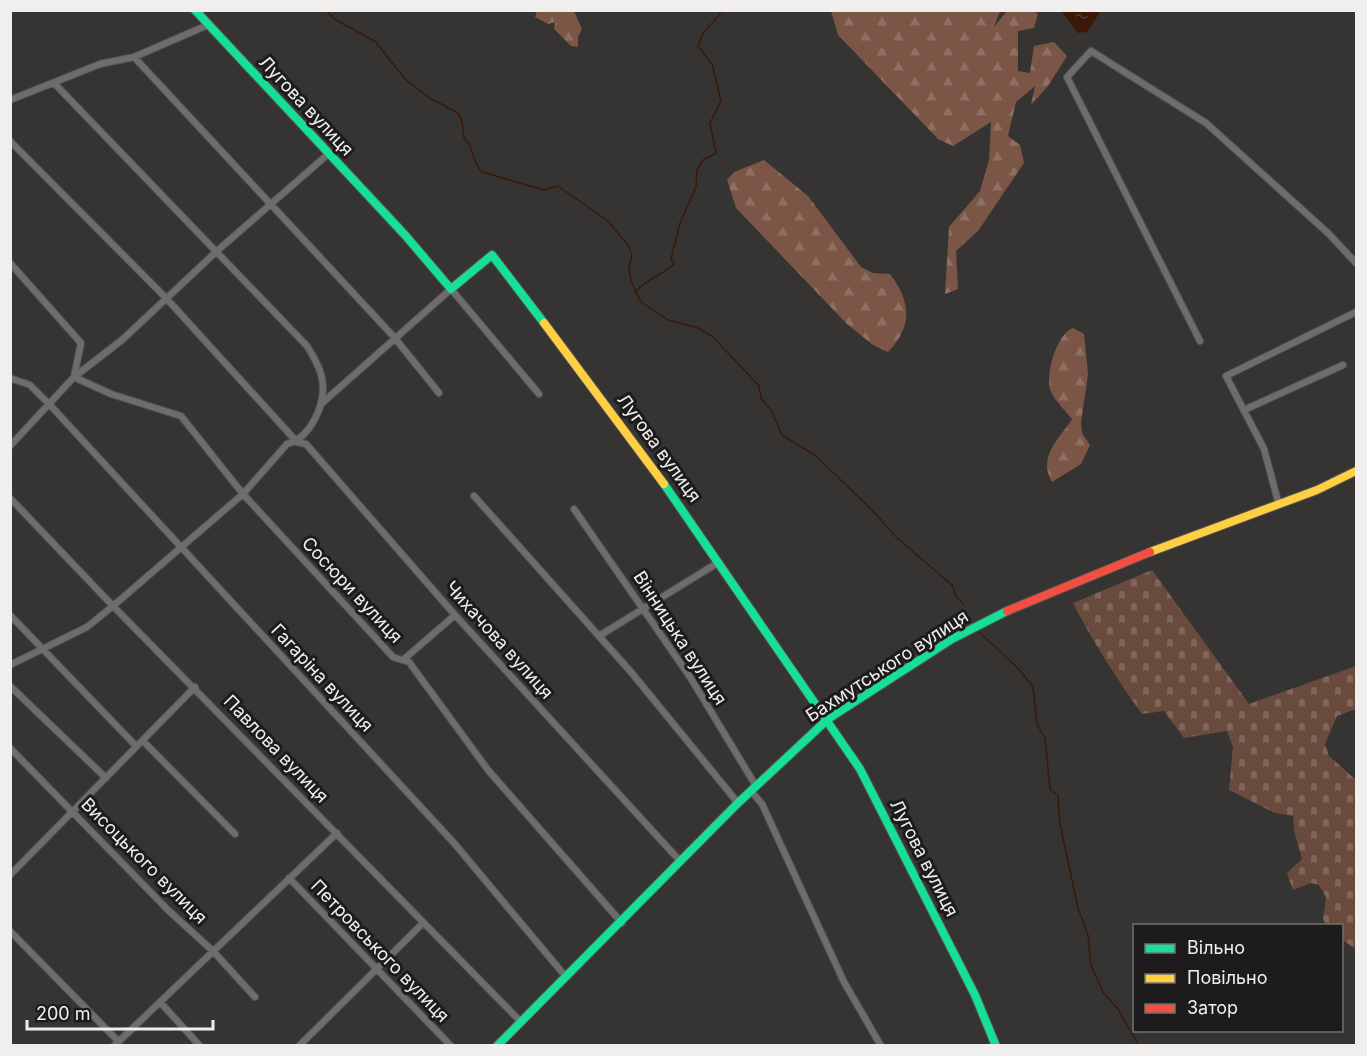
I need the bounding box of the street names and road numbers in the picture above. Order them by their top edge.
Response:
street label: Лугова вулиця [255,51,358,160]
street label: Лугова вулиця [613,390,706,506]
street label: Сосюри вулиця [298,532,407,647]
street label: Вінницька вулиця [629,567,731,708]
street label: Чихачова вулиця [441,577,558,703]
street label: Бахмутського вулиця [802,605,972,726]
street label: Гагаріна вулиця [267,619,378,736]
street label: Павлова вулиця [220,691,333,807]
street label: Висоцького вулиця [77,793,212,928]
street label: Лугова вулиця [886,796,963,920]
street label: Петровського вулиця [307,875,454,1026]

